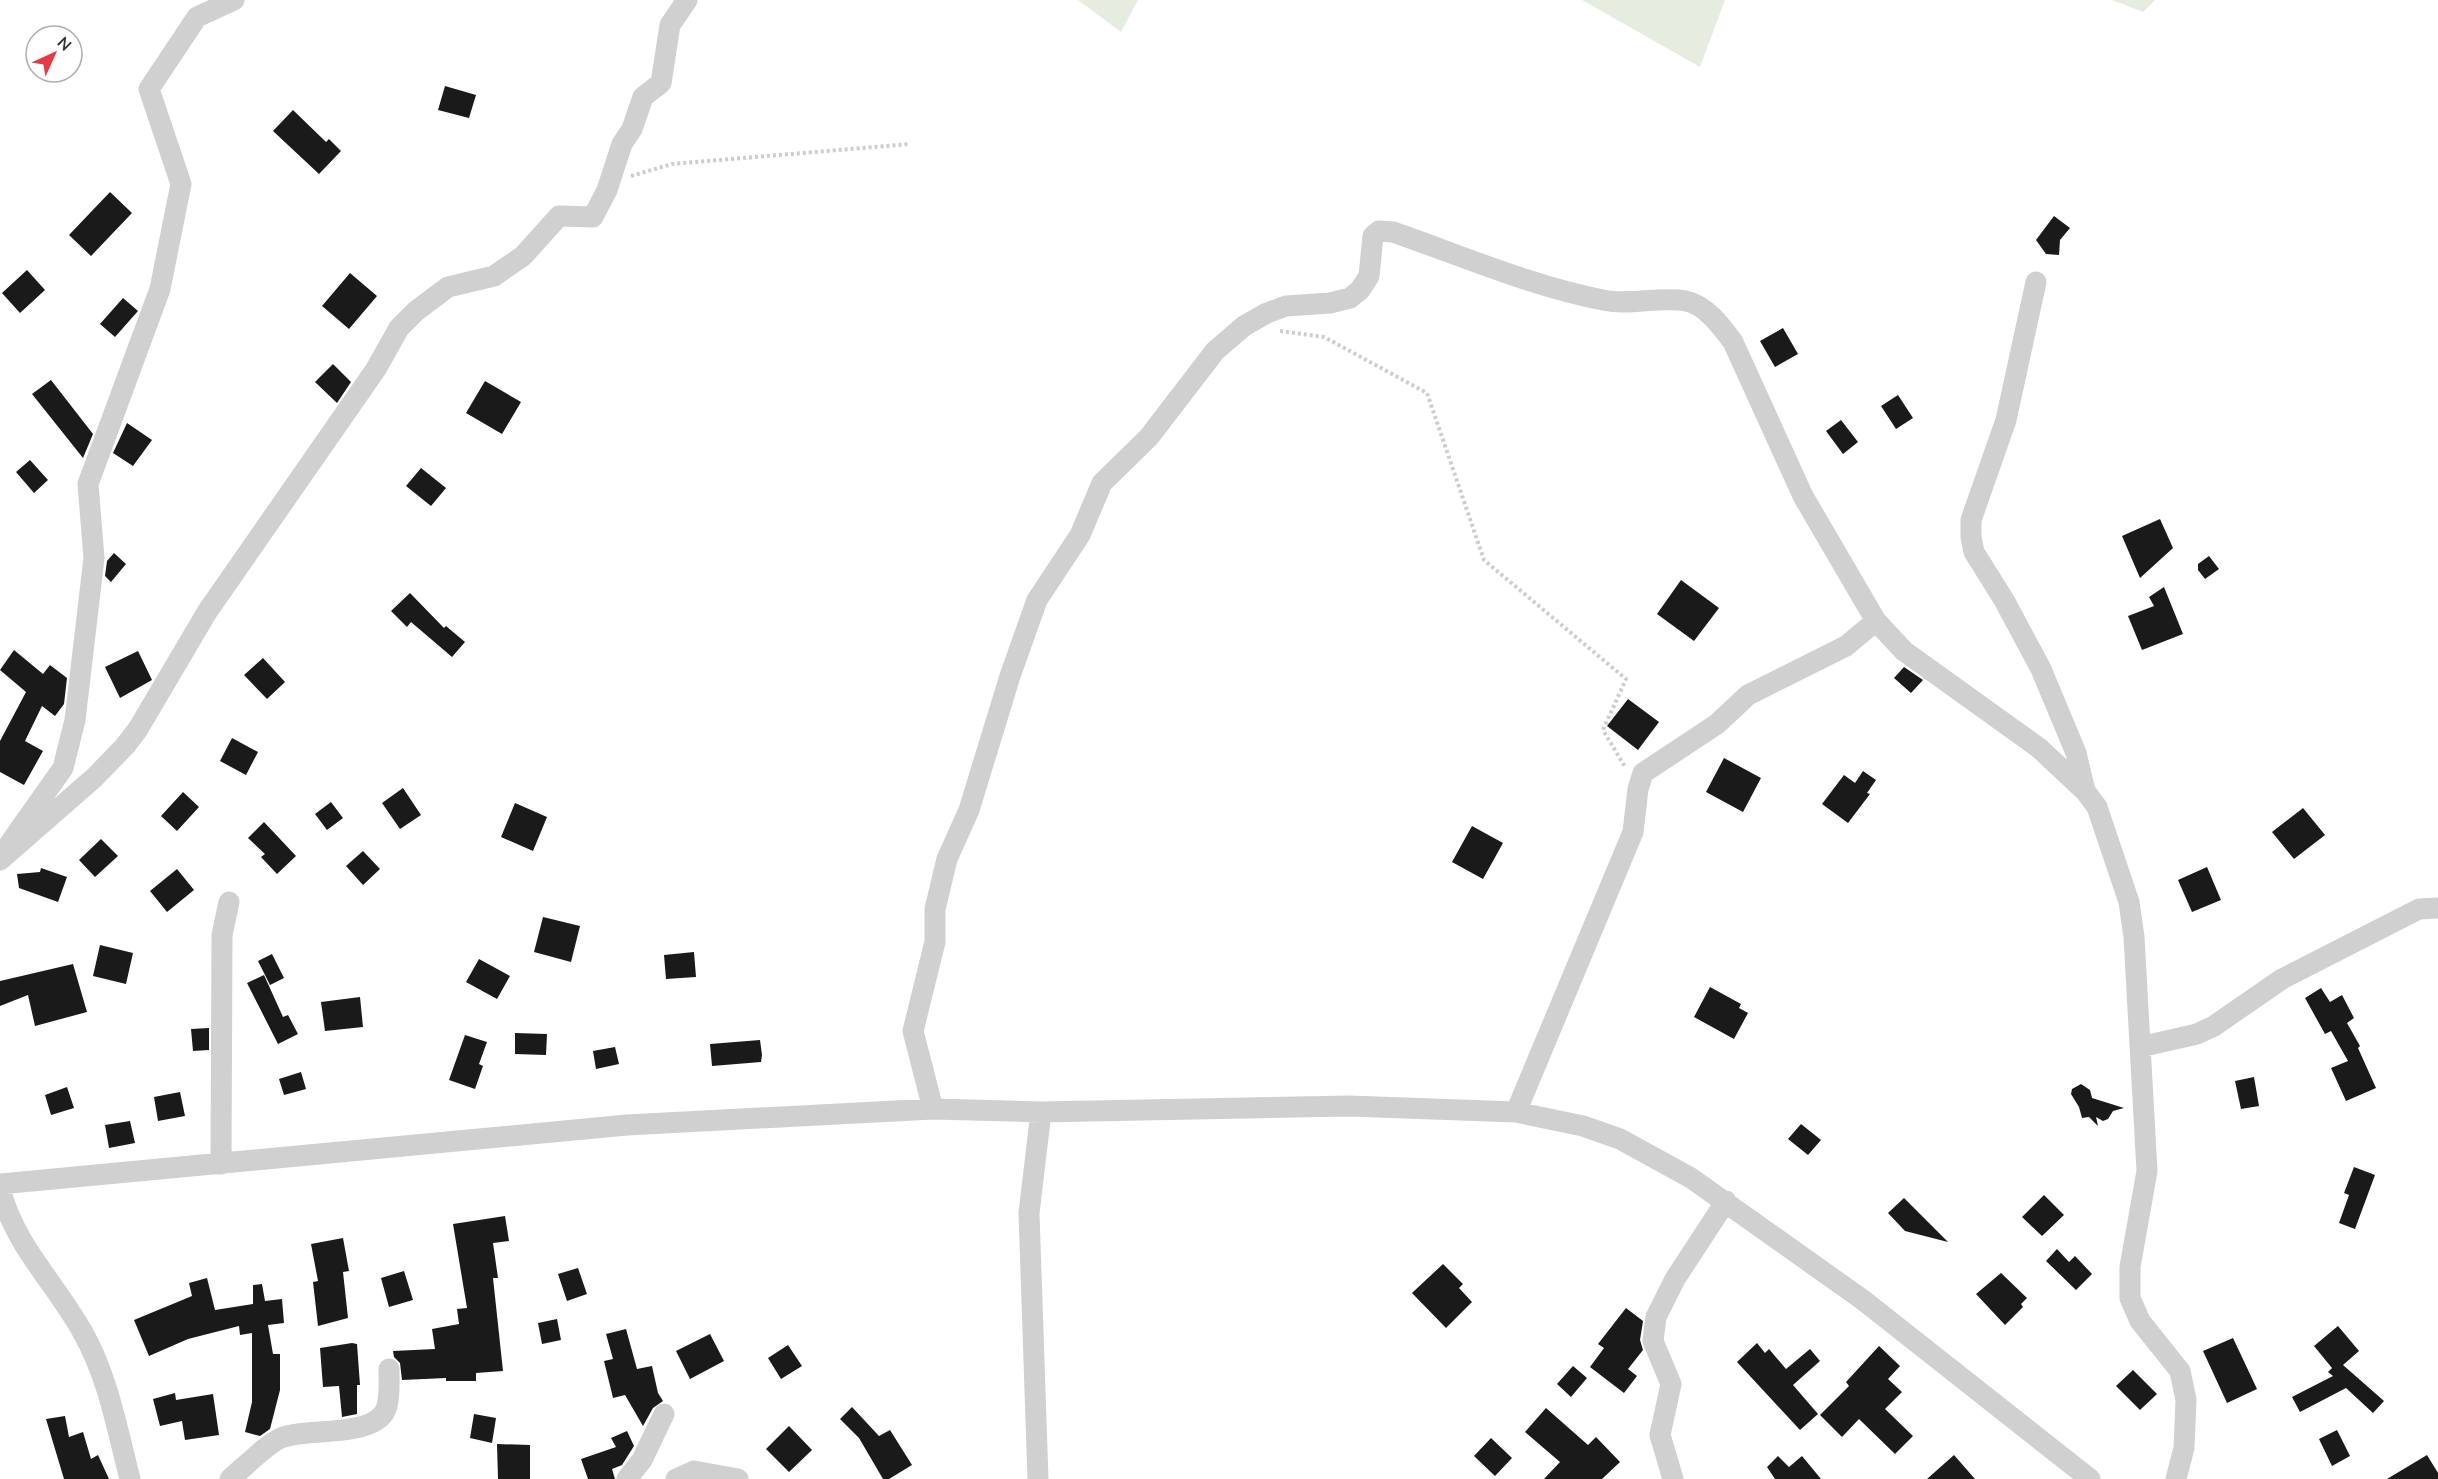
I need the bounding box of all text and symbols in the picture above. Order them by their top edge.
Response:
north arrow [24,24,84,84]
text: N [52,32,76,56]

